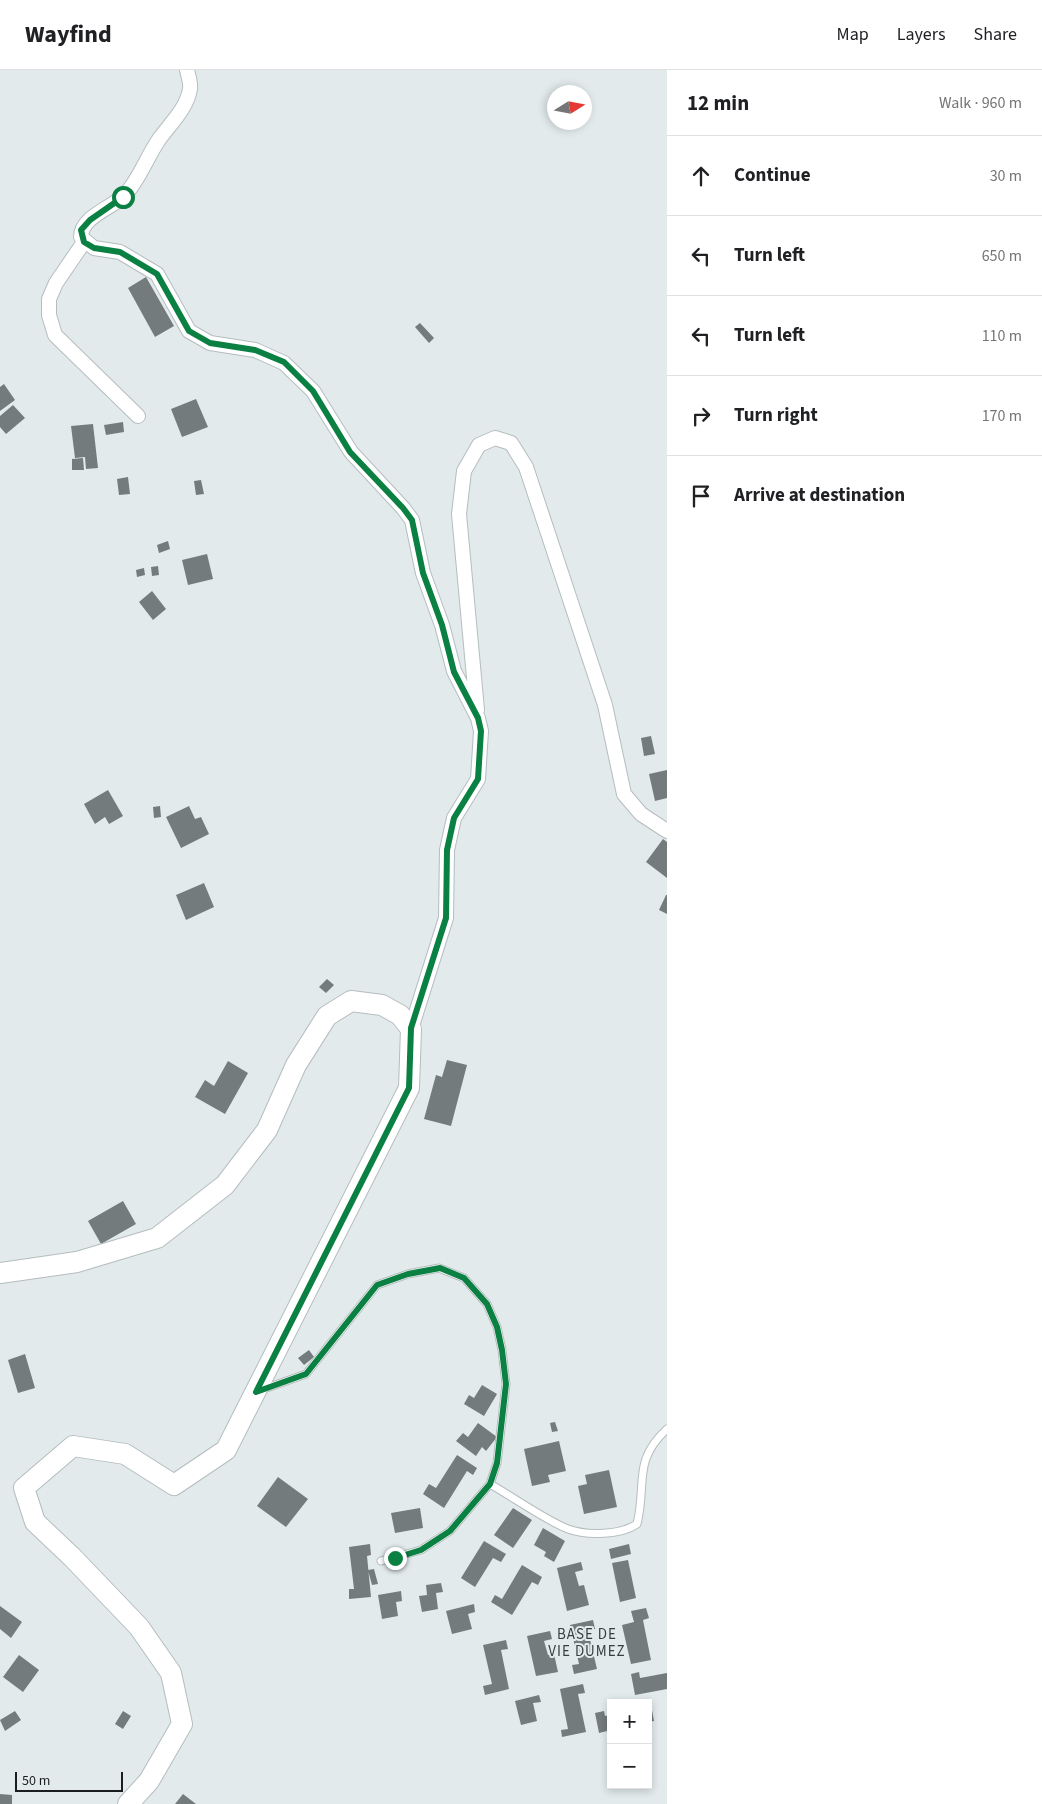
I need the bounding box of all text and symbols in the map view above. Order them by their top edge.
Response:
text: Wayfind [25,17,112,52]
text: Map [837,22,869,47]
text: Layers [897,22,946,47]
text: Share [974,22,1017,47]
north arrow [547,85,592,130]
text: 12 min [687,88,749,118]
text: Walk · 960 m [939,92,1022,114]
icon: ahead [687,162,715,190]
text: Continue [734,162,811,189]
text: 30 m [990,165,1022,187]
route start [112,186,135,209]
icon: left [687,242,715,270]
text: Turn left [734,242,805,269]
text: 650 m [982,245,1022,267]
icon: left [687,322,715,350]
text: Turn left [734,322,805,349]
text: 110 m [982,325,1022,347]
icon: right [687,402,715,430]
text: Turn right [734,402,818,429]
text: 170 m [982,405,1022,427]
icon: arrive [687,482,715,510]
text: Arrive at destination [734,482,905,509]
route end [384,1547,407,1570]
district label: BASE DE VIE DUMEZ [548,1624,626,1662]
map controls [607,1699,652,1789]
button: + [607,1699,652,1744]
button: − [607,1744,652,1789]
scale bar [15,1769,122,1792]
text: 50 m [22,1771,50,1791]

